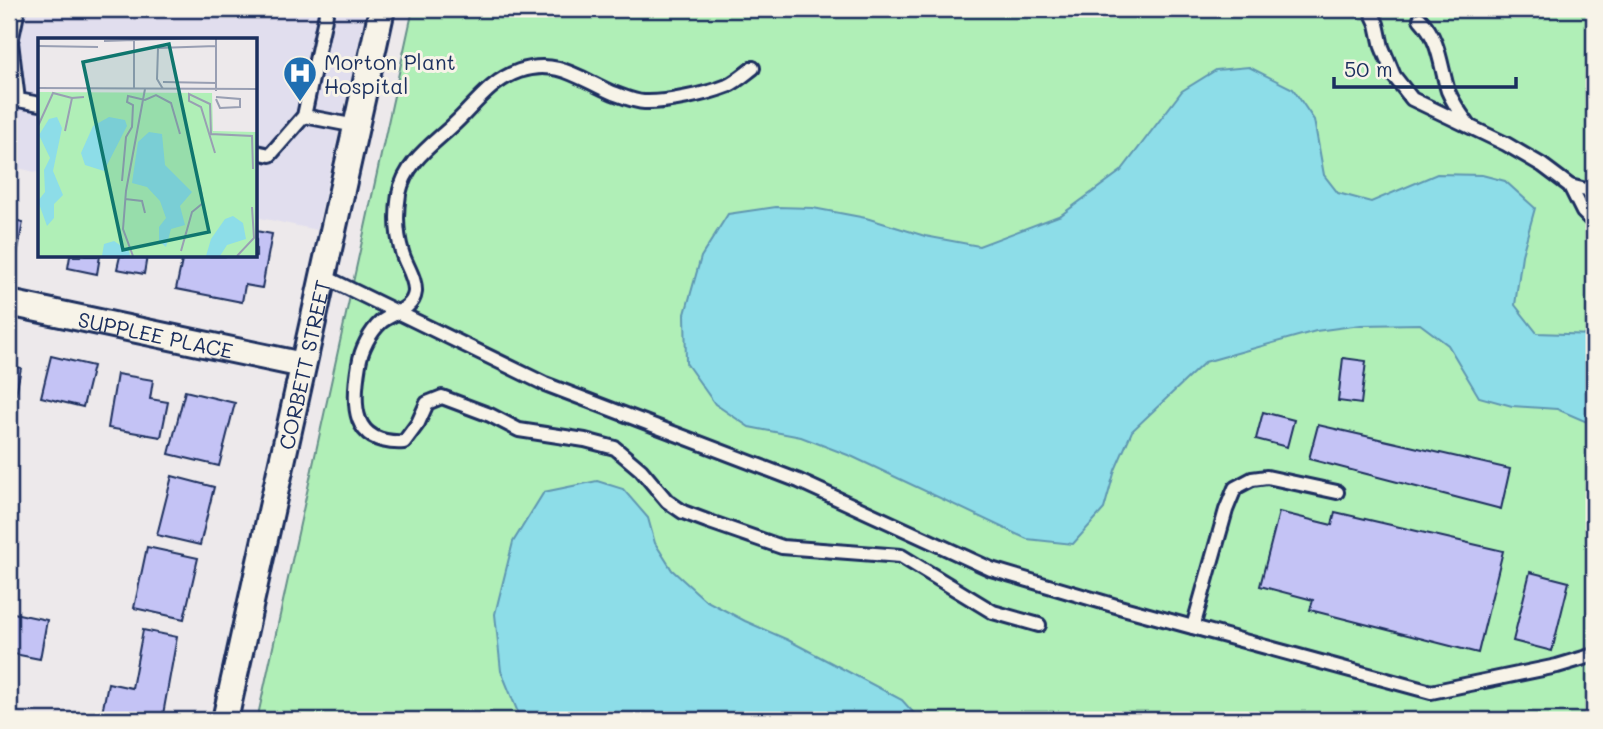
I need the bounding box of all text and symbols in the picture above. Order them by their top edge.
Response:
inset map [38,38,257,257]
scale bar [1334,46,1516,90]
place label: Morton Plant Hospital [324,48,456,99]
hospital icon: Morton Plant Hospital [281,54,319,103]
text: 50 m [1344,55,1393,82]
street label: CORBETT STREET [272,277,335,452]
street label: SUPPLEE PLACE [76,304,236,363]

